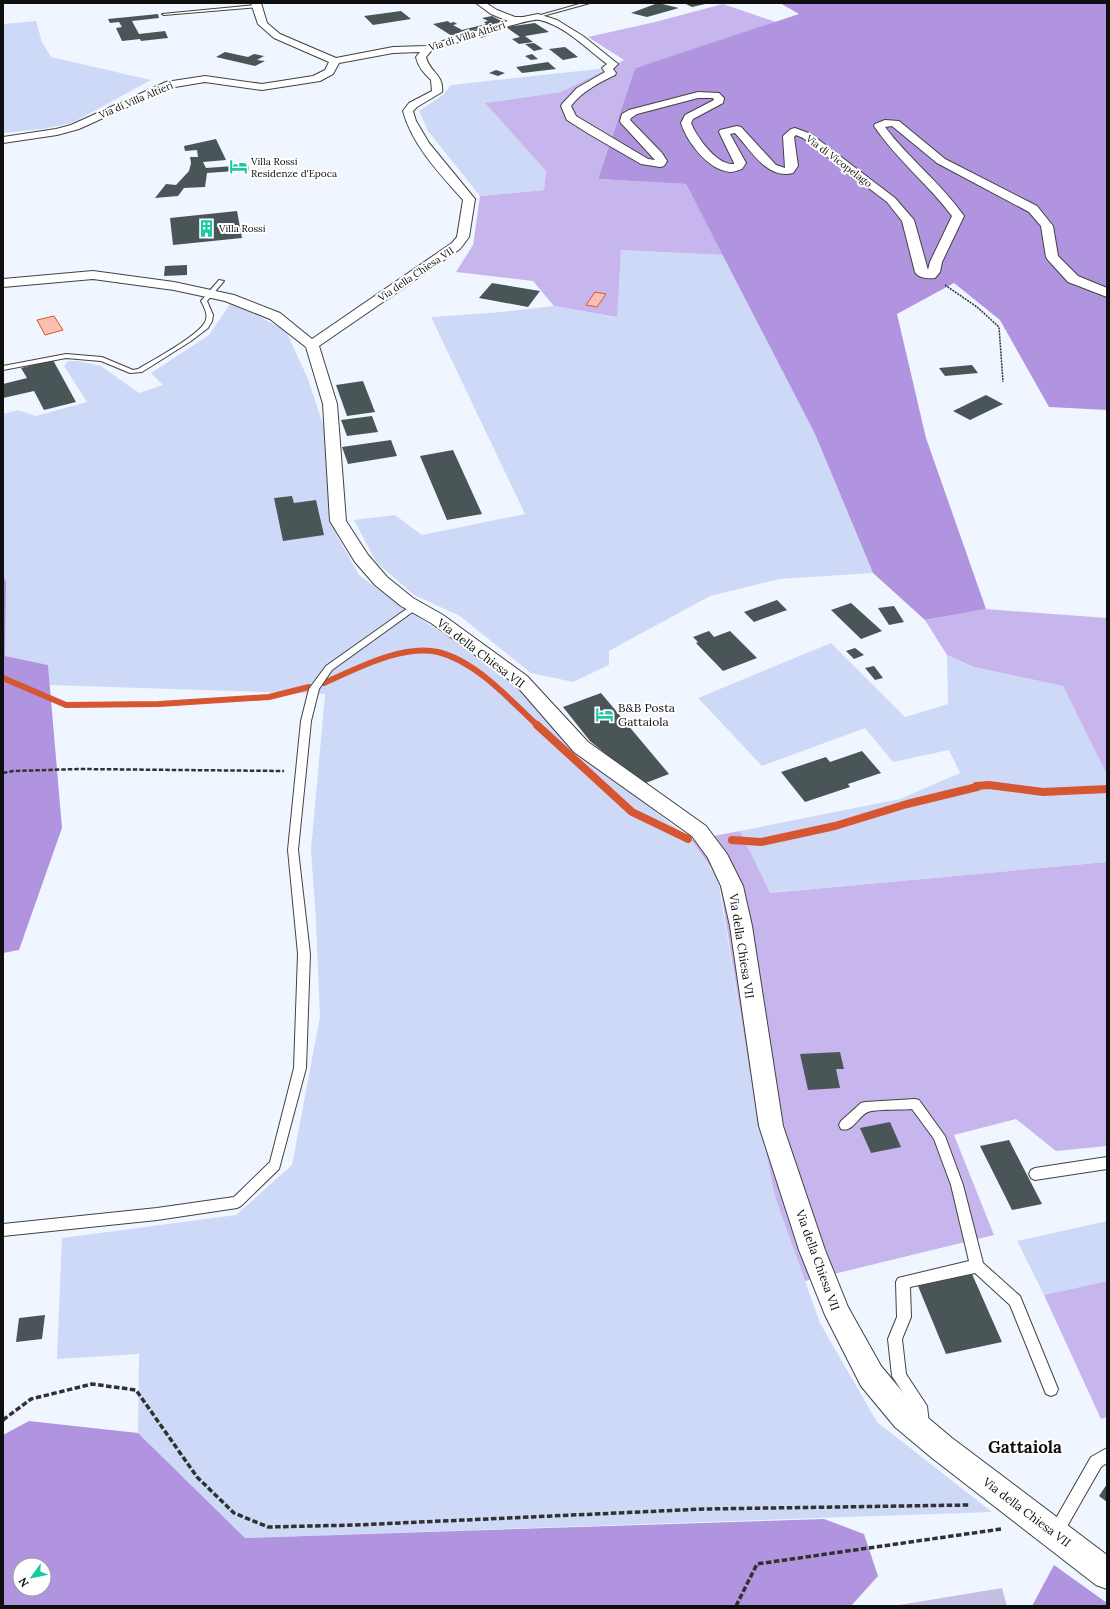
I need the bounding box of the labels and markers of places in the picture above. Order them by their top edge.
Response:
place label: Villa Rossi Residenze d'Epoca [250,155,337,180]
hotel icon: Villa Rossi Residenze d'Epoca [228,157,248,177]
building icon: Villa Rossi [196,218,216,238]
place label: Villa Rossi [218,222,266,235]
place label: B&B Posta Gattaiola [618,700,675,729]
hotel icon: B&B Posta Gattaiola [595,704,615,724]

